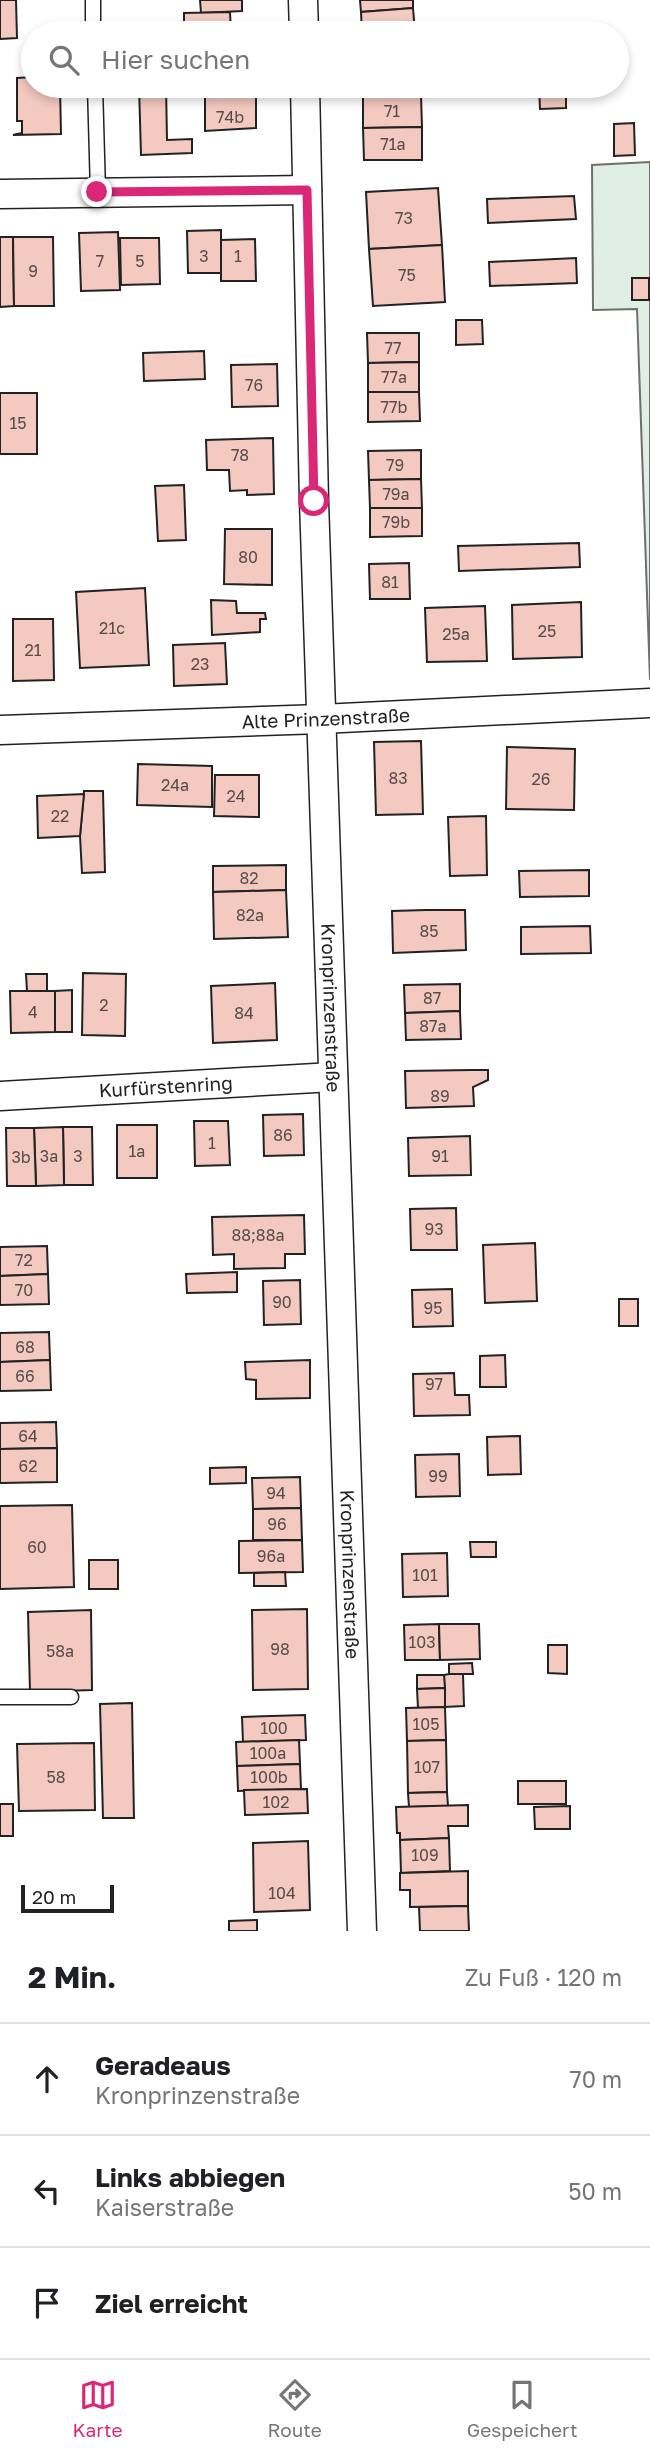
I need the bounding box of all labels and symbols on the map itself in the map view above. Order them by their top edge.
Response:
house number: 71 [384,101,400,121]
house number: 74b [216,107,244,127]
house number: 71a [380,134,406,154]
route end [81,176,112,207]
house number: 73 [395,208,413,228]
house number: 3 [199,246,209,266]
house number: 1 [234,246,242,266]
house number: 7 [96,251,104,271]
house number: 5 [135,251,145,271]
house number: 9 [28,261,38,281]
house number: 75 [398,265,416,285]
house number: 77 [385,338,401,358]
house number: 77a [381,367,407,387]
house number: 76 [245,375,263,395]
house number: 77b [381,397,408,417]
house number: 15 [9,413,27,433]
house number: 78 [231,445,249,465]
house number: 79 [386,455,404,475]
house number: 79a [382,484,410,504]
route start [298,485,329,516]
house number: 79b [382,512,410,532]
house number: 80 [238,547,258,567]
house number: 81 [381,572,399,592]
house number: 21c [99,618,125,638]
house number: 25 [538,621,556,641]
house number: 25a [442,624,470,644]
house number: 21 [24,640,42,660]
house number: 23 [191,654,209,674]
street label: Alte Prinzenstraße [241,703,410,733]
house number: 83 [388,768,408,788]
house number: 26 [532,769,550,789]
house number: 24a [161,775,189,795]
house number: 24 [226,786,246,806]
house number: 22 [51,806,69,826]
house number: 82 [239,868,259,888]
house number: 82a [236,905,264,925]
house number: 85 [419,921,439,941]
street label: Kronprinzenstraße [317,923,346,1093]
house number: 87 [423,988,441,1008]
house number: 2 [99,995,109,1015]
house number: 4 [28,1002,38,1022]
house number: 84 [234,1003,254,1023]
house number: 87a [419,1016,447,1036]
street label: Kurfürstenring [98,1071,233,1101]
house number: 89 [430,1086,450,1106]
house number: 86 [273,1125,293,1145]
house number: 1 [208,1133,216,1153]
house number: 1a [129,1141,145,1161]
house number: 3a [40,1146,58,1166]
house number: 3 [73,1146,83,1166]
house number: 91 [431,1146,449,1166]
house number: 3b [11,1147,31,1167]
house number: 93 [424,1219,444,1239]
house number: 88;88a [232,1225,284,1245]
house number: 72 [15,1250,33,1270]
house number: 70 [15,1280,33,1300]
house number: 90 [272,1292,292,1312]
house number: 95 [424,1298,442,1318]
house number: 68 [15,1337,35,1357]
house number: 66 [15,1366,35,1386]
house number: 97 [425,1374,443,1394]
house number: 64 [18,1426,38,1446]
house number: 62 [19,1456,37,1476]
house number: 99 [428,1466,448,1486]
house number: 94 [266,1483,286,1503]
street label: Kronprinzenstraße [336,1489,365,1659]
house number: 96 [267,1514,287,1534]
house number: 60 [27,1537,47,1557]
house number: 96a [257,1546,285,1566]
house number: 101 [412,1565,438,1585]
house number: 103 [408,1632,436,1652]
house number: 98 [270,1639,290,1659]
house number: 58a [46,1641,74,1661]
house number: 105 [413,1714,439,1734]
house number: 100 [260,1718,288,1738]
house number: 100a [250,1743,286,1763]
house number: 107 [414,1757,440,1777]
house number: 58 [46,1767,66,1787]
house number: 100b [250,1767,288,1787]
house number: 102 [263,1792,289,1812]
house number: 109 [411,1845,439,1865]
scale bar [21,1882,114,1914]
house number: 104 [268,1883,296,1903]

